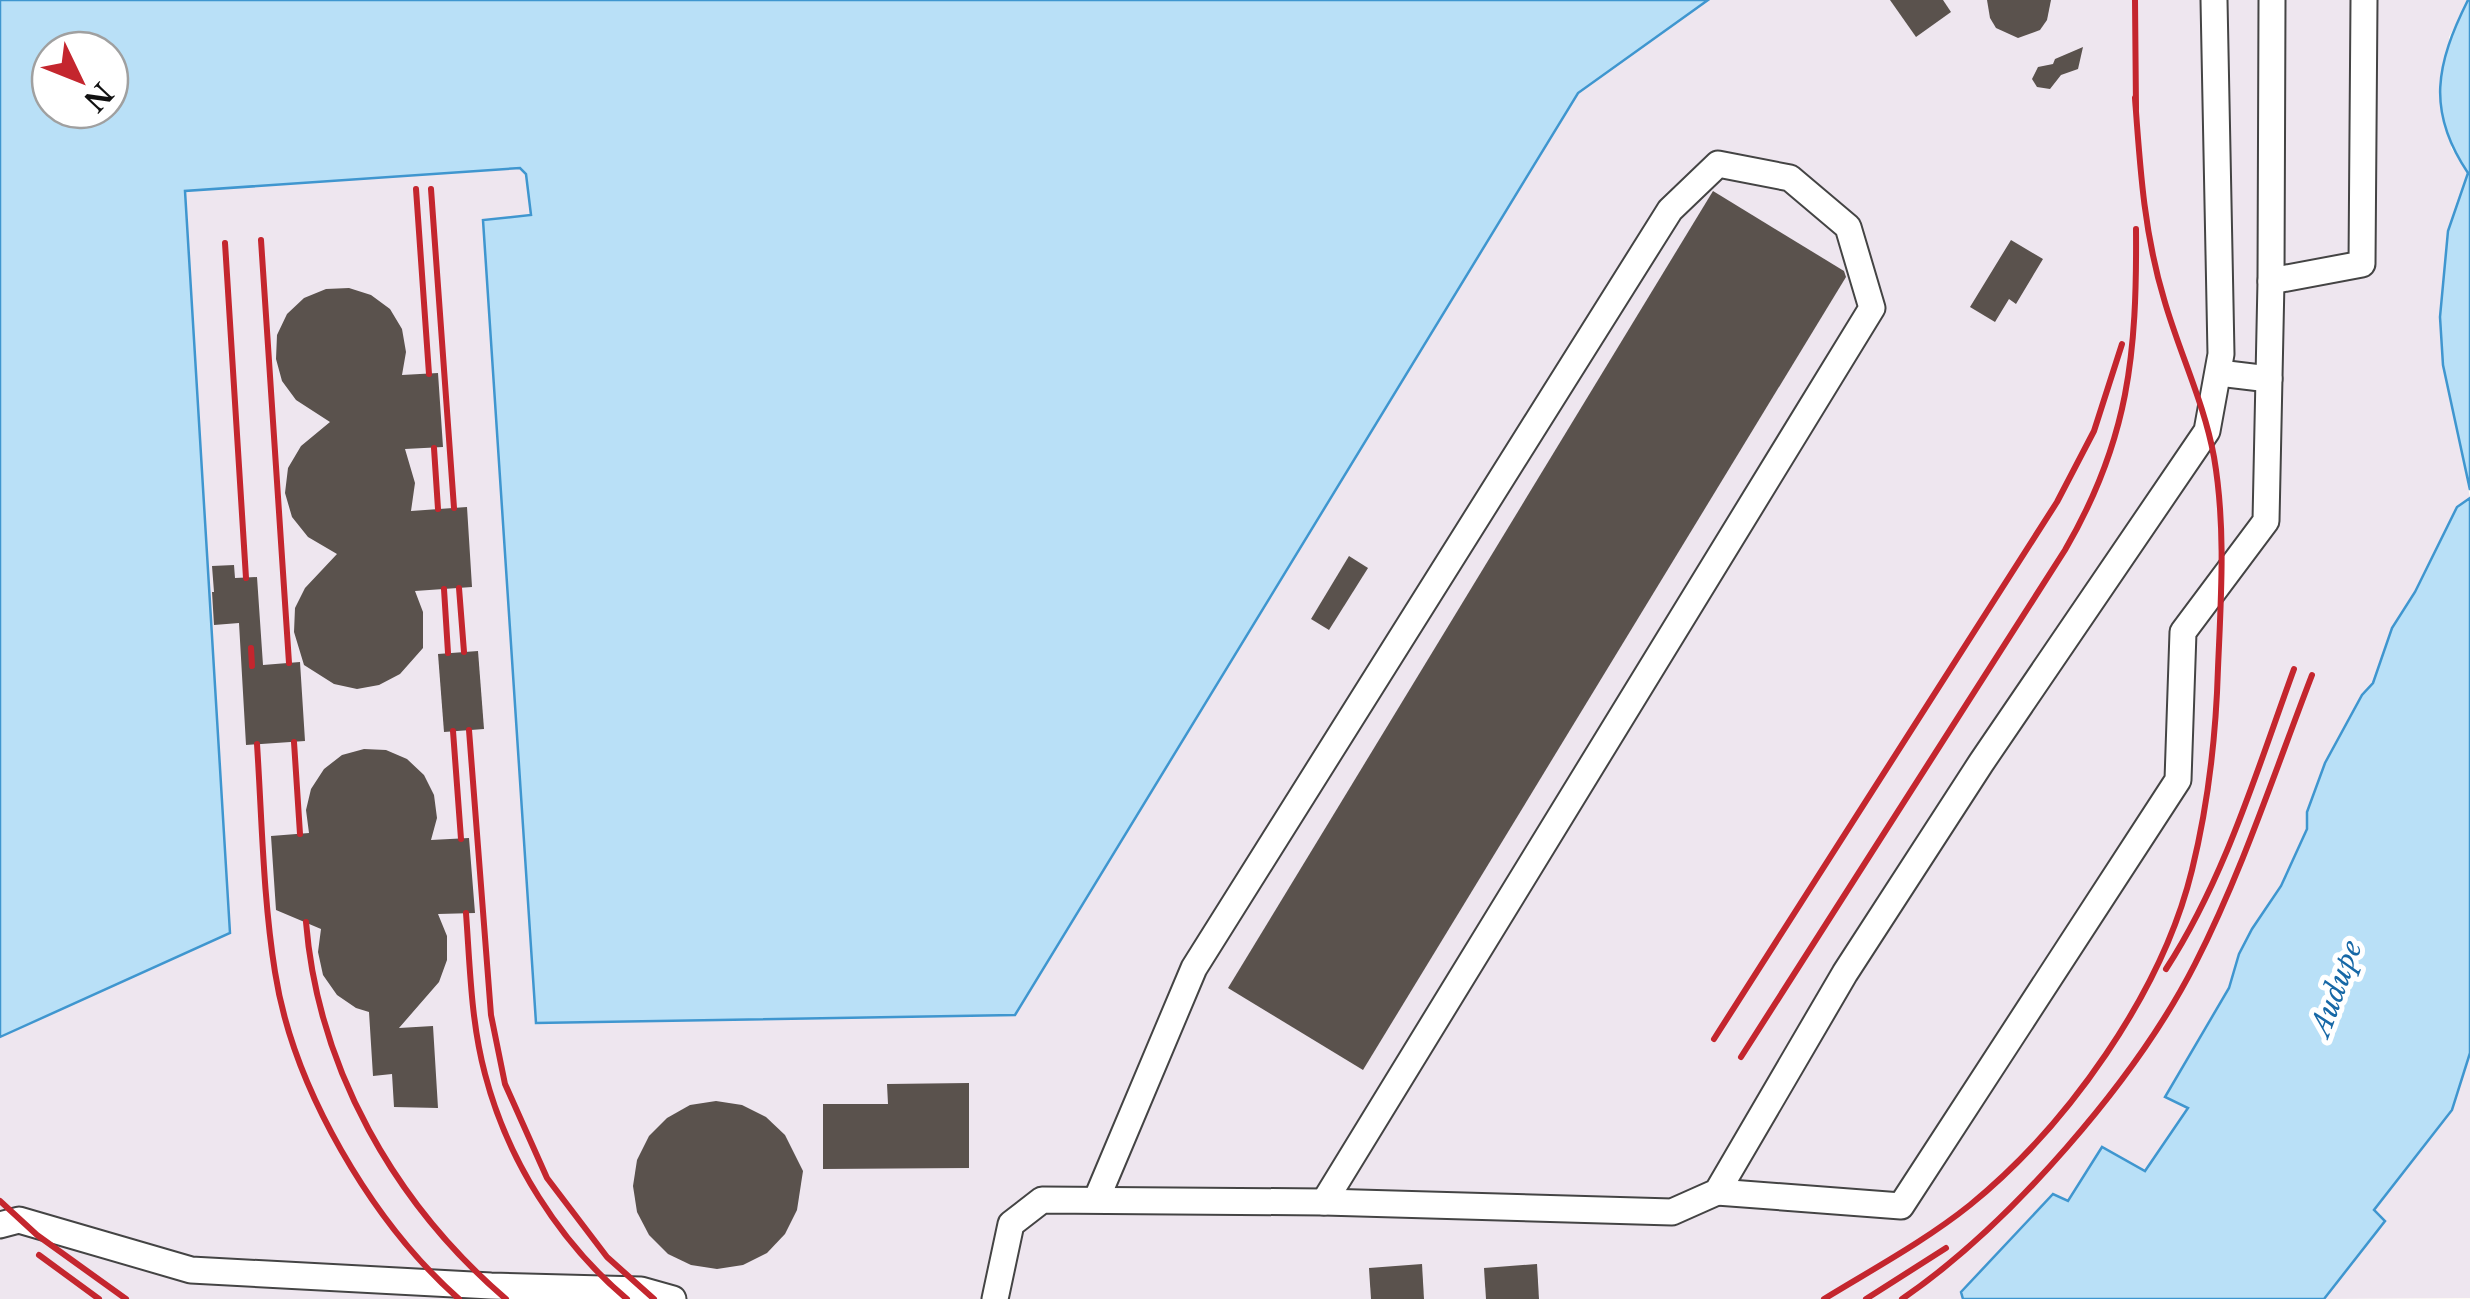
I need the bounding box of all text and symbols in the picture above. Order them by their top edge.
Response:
north arrow [30,30,130,130]
text: N [76,75,120,118]
water label: Audupe [2302,936,2370,1044]

